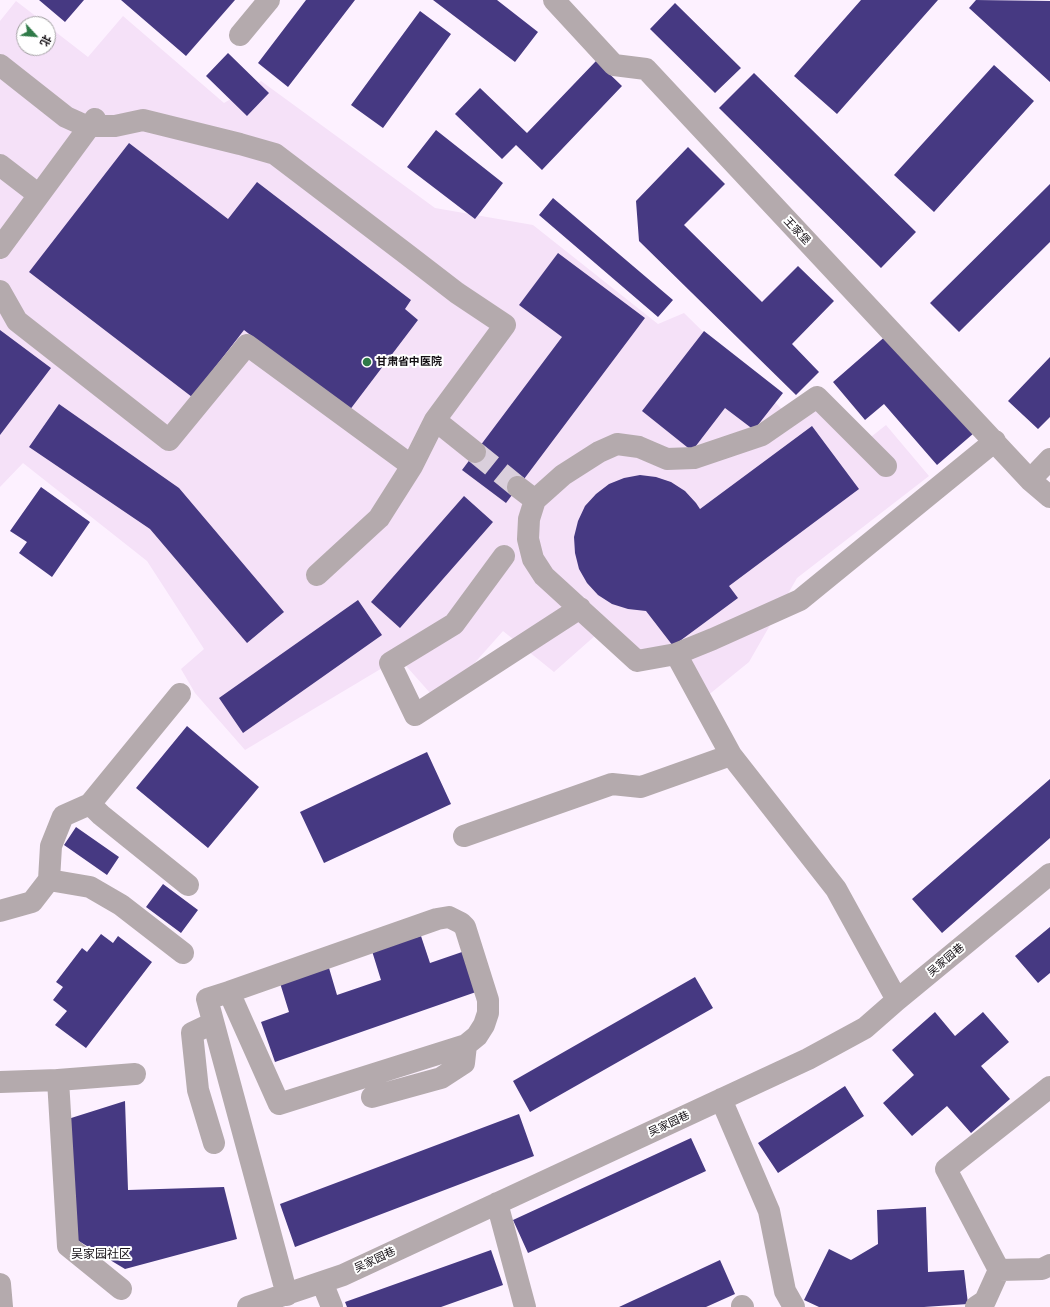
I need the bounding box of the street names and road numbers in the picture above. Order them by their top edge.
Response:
street label: 王家堡 [781,214,813,248]
street label: 吴家园巷 [925,941,967,979]
street label: 吴家园巷 [646,1109,692,1139]
street label: 吴家园巷 [352,1245,398,1275]

